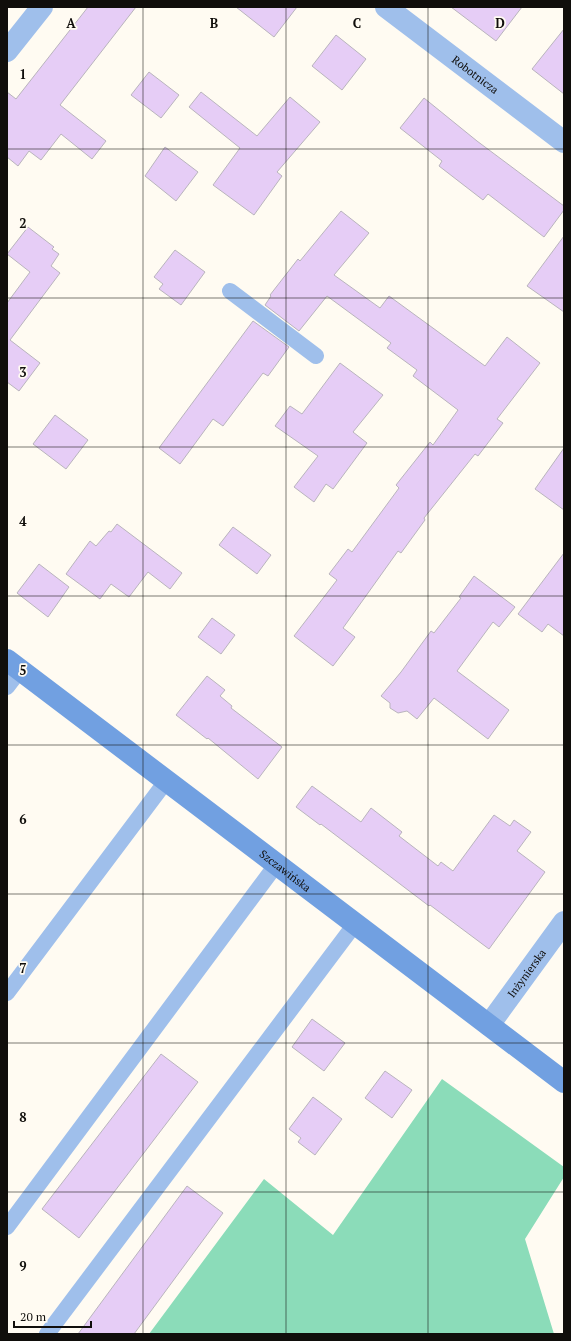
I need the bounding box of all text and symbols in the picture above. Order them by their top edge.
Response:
text: A [66,14,76,32]
text: B [210,14,218,32]
text: C [353,14,361,32]
text: D [495,14,505,32]
street label: Robotnicza [449,53,502,97]
text: 1 [19,65,27,83]
text: 2 [19,214,27,232]
text: 3 [19,363,27,381]
text: 4 [19,512,27,530]
text: 5 [19,661,27,679]
text: 6 [19,810,27,828]
street label: Szczawińska [257,847,314,895]
street label: Inżynierska [504,946,549,1000]
text: 7 [19,959,27,977]
text: 8 [19,1108,27,1126]
text: 9 [19,1257,27,1275]
scale bar [14,1303,91,1329]
text: 20 m [20,1309,47,1324]

